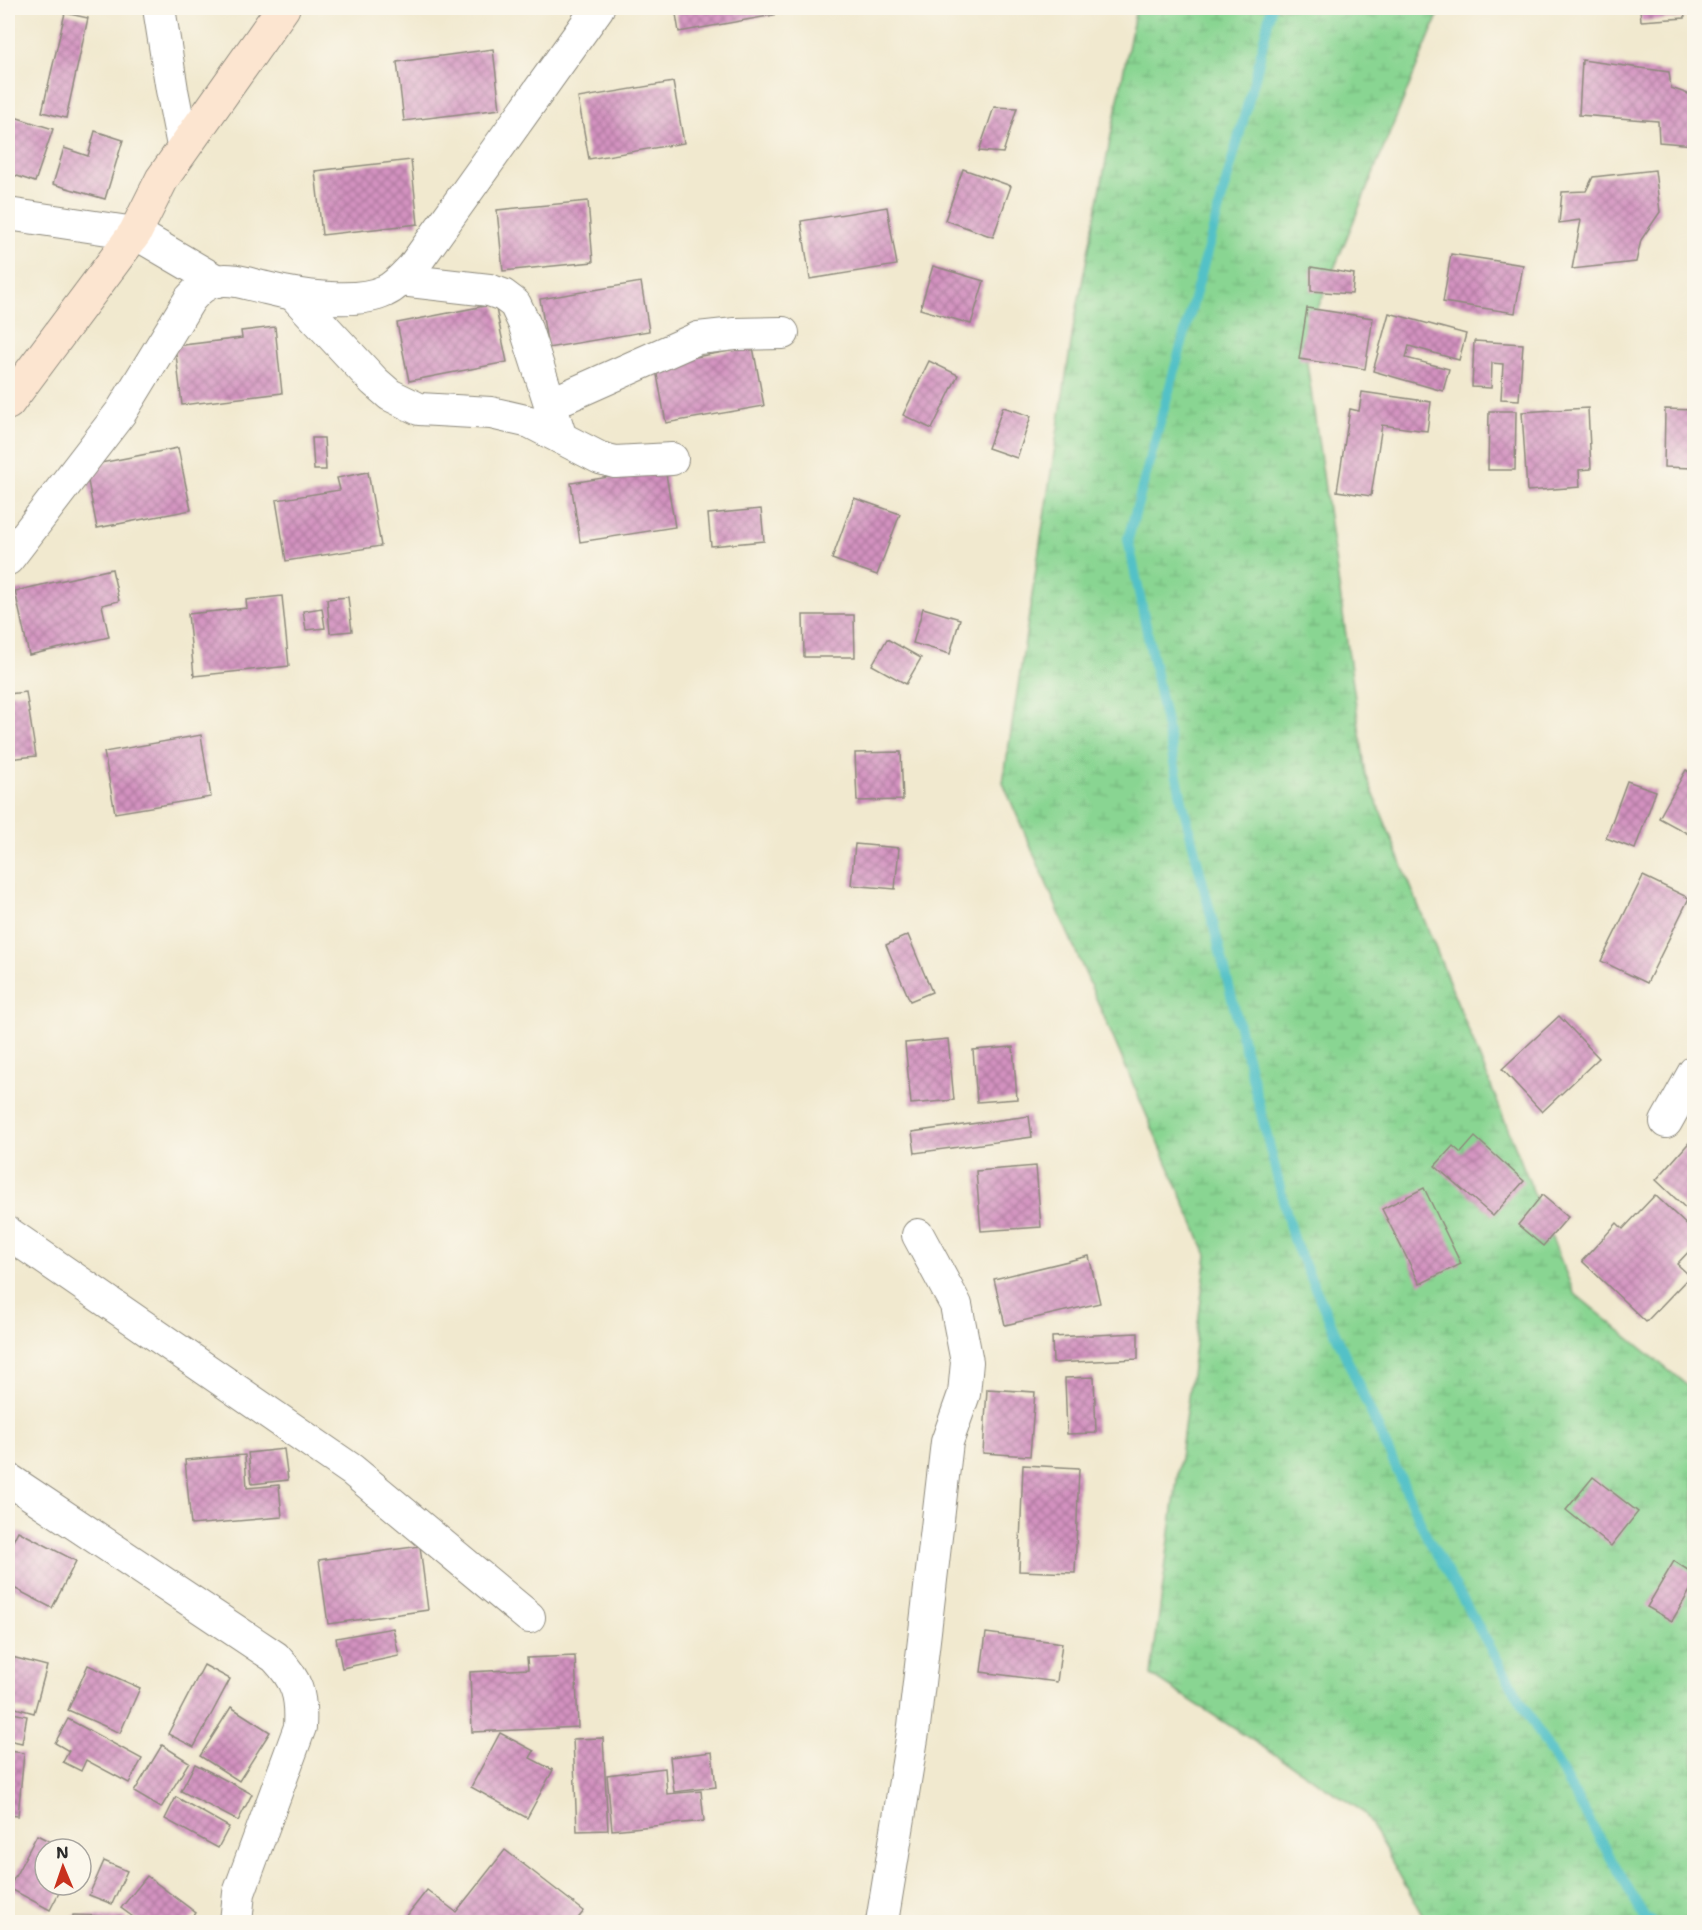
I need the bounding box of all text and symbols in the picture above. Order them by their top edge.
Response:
north arrow [33,1837,93,1897]
text: N [56,1842,69,1863]

